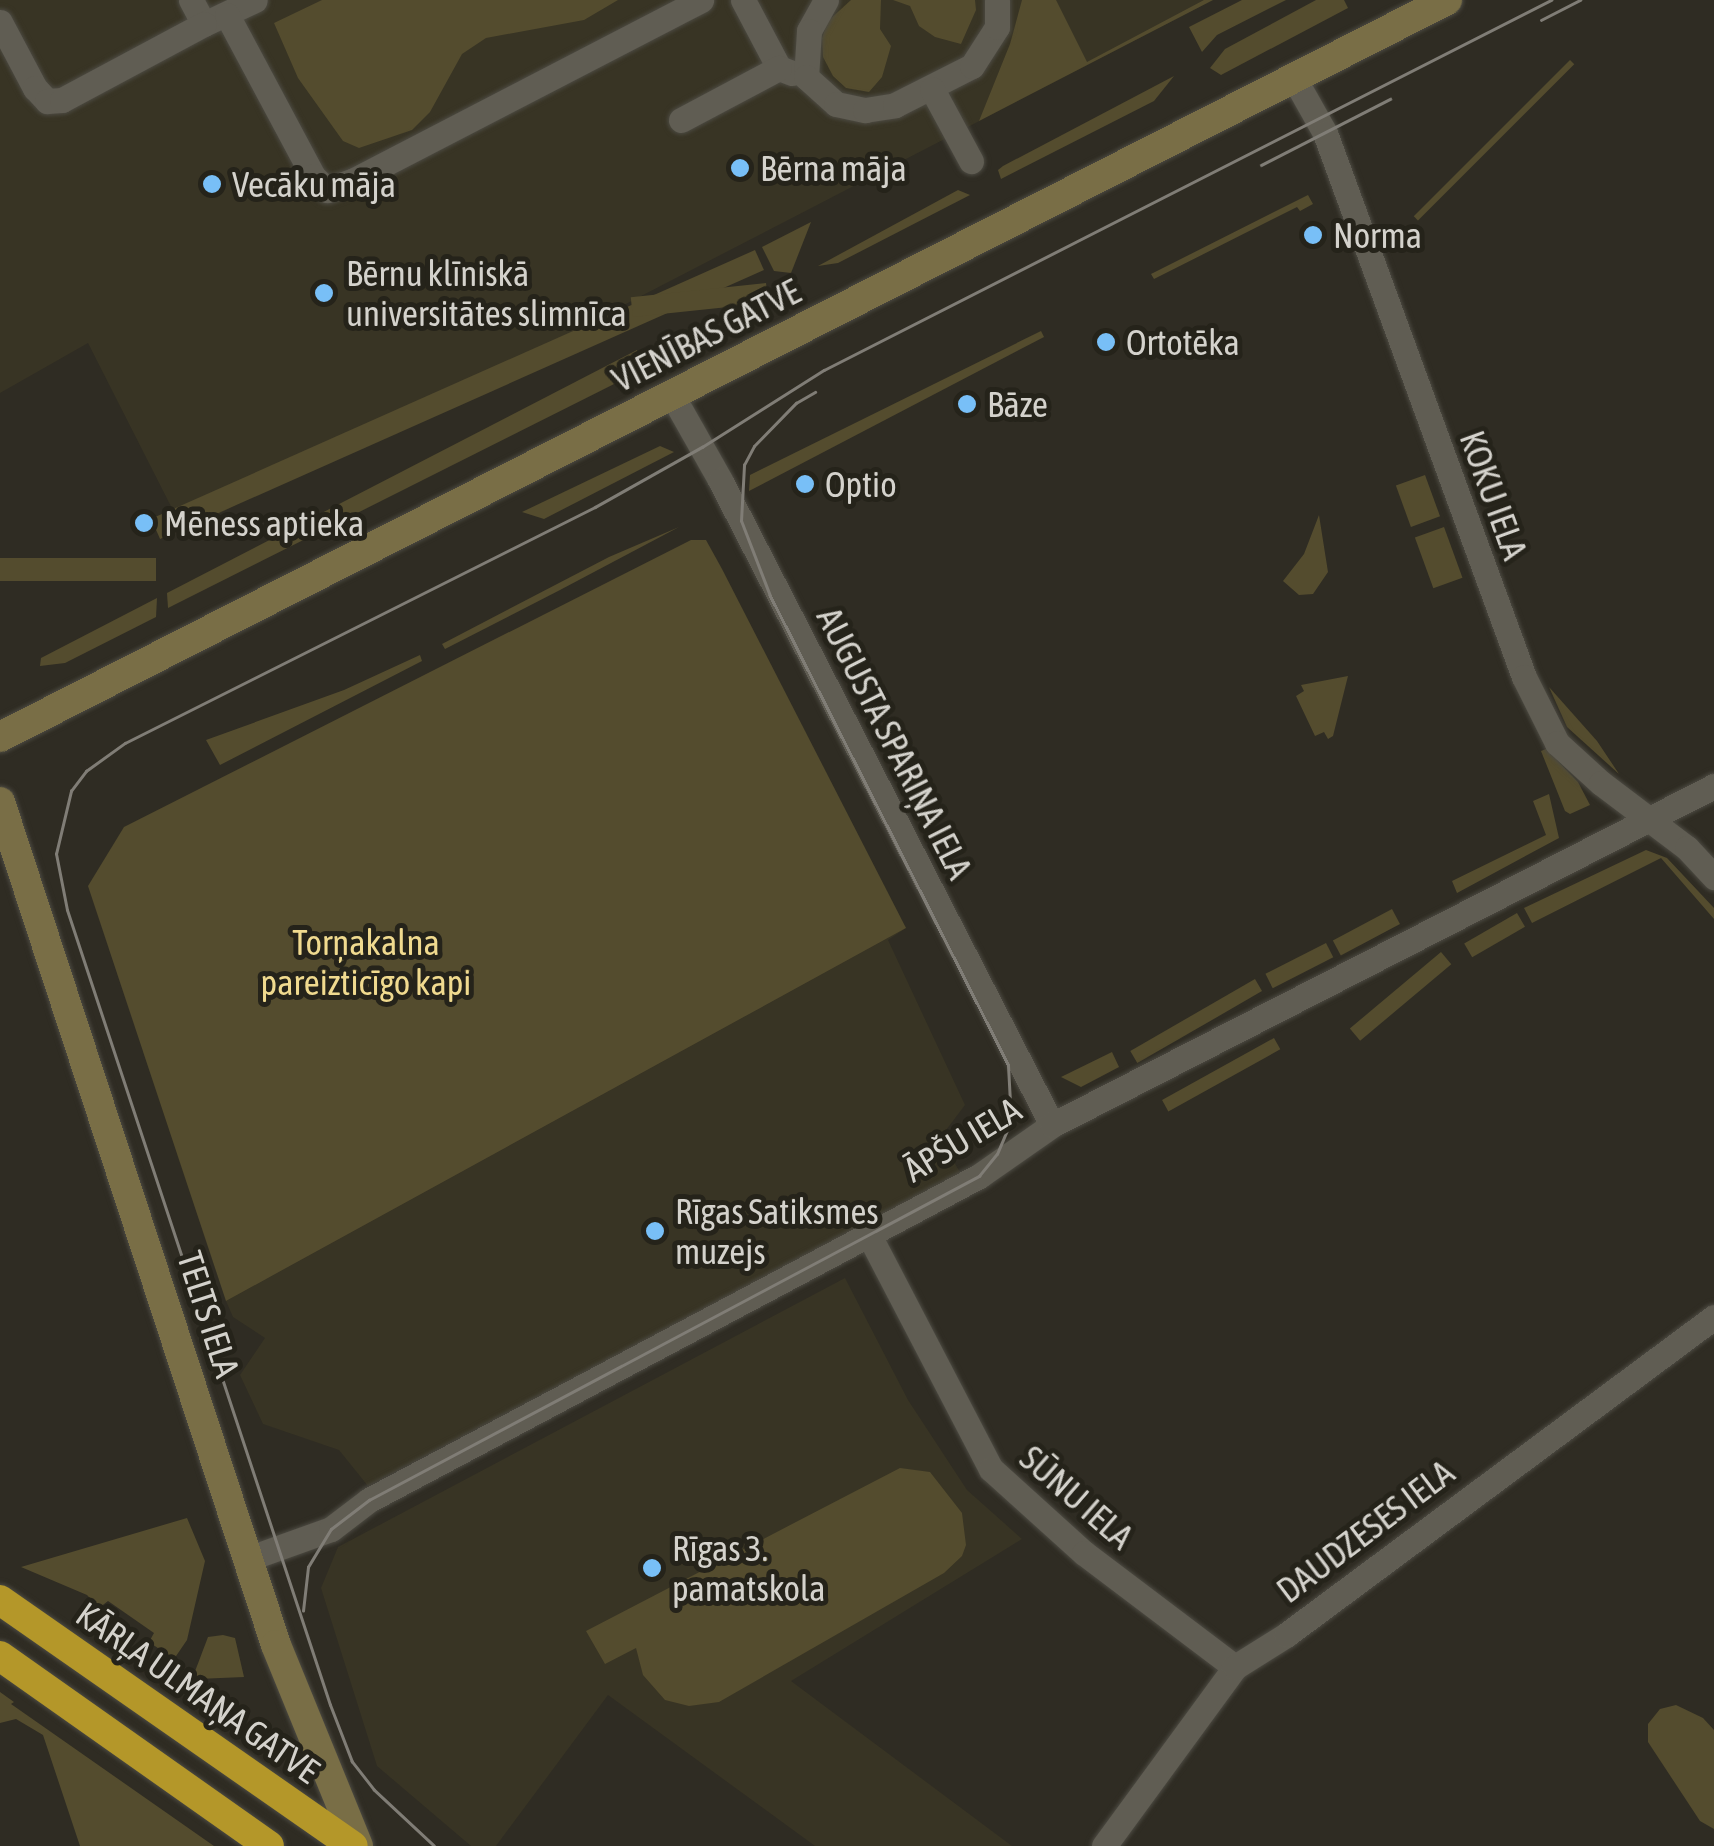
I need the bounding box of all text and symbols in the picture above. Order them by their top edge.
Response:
place label: Bērna māja [760,147,907,189]
marker: Bērna māja [729,157,751,179]
place label: Vecāku māja [232,163,396,205]
marker: Vecāku māja [201,173,223,195]
place label: Norma [1333,214,1422,256]
marker: Norma [1302,224,1324,246]
place label: Bērnu klīniskā universitātes slimnīca [346,252,627,334]
street label: VIENĪBAS GATVE [605,270,807,400]
marker: Bērnu klīniskā universitātes slimnīca [311,280,337,306]
place label: Ortotēka [1126,321,1240,363]
marker: Ortotēka [1095,331,1117,353]
place label: Bāze [987,383,1048,425]
marker: Bāze [956,393,978,415]
street label: KOKU IELA [1451,425,1537,565]
place label: Optio [825,463,897,505]
marker: Optio [794,473,816,495]
place label: Mēness aptieka [164,502,364,544]
marker: Mēness aptieka [133,512,155,534]
street label: AUGUSTA SPARIŅA IELA [808,600,982,886]
park label: Torņakalna pareizticīgo kapi [261,921,471,1003]
street label: ĀPŠU IELA [896,1088,1028,1190]
place label: Rīgas Satiksmes muzejs [675,1190,879,1272]
marker: Rīgas Satiksmes muzejs [644,1220,666,1242]
street label: TELTS IELA [169,1246,249,1382]
street label: SŪNU IELA [1012,1437,1142,1557]
street label: DAUDZESES IELA [1268,1451,1462,1611]
place label: Rīgas 3. pamatskola [672,1527,825,1609]
marker: Rīgas 3. pamatskola [641,1557,663,1579]
street label: KĀRĻA ULMAŅA GATVE [69,1593,327,1791]

